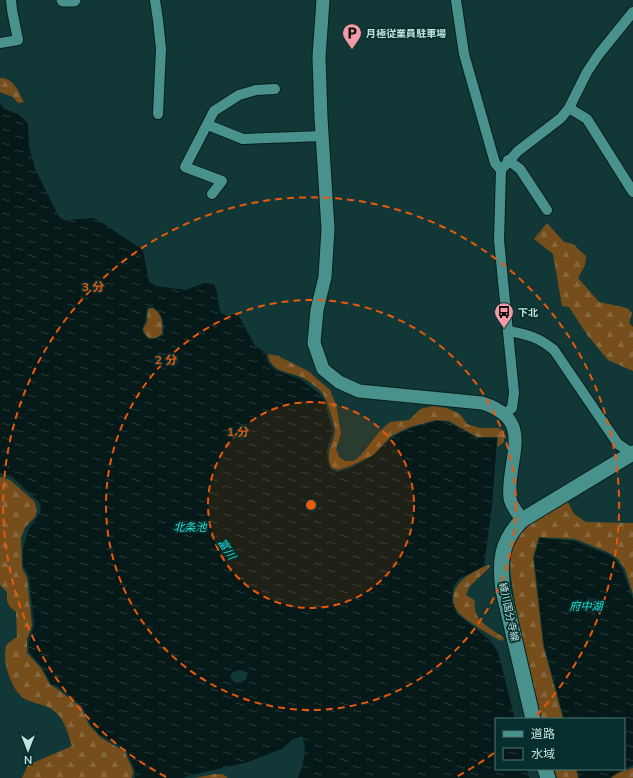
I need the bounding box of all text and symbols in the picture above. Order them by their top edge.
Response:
parking icon: 月極従業員駐車場 [341,22,363,50]
place label: 月極従業員駐車場 [366,27,446,40]
text: 3 分 [82,279,104,294]
bus stop icon: 下北 [493,301,515,329]
place label: 下北 [518,306,538,319]
text: 2 分 [155,352,177,367]
text: 1 分 [227,424,249,439]
centre of rings [304,498,318,512]
water label: 北条池 [174,520,207,534]
water label: 富川 [215,536,240,563]
street label: 綾川国分寺線 [496,581,522,643]
water label: 府中湖 [570,599,604,613]
legend [495,718,625,770]
text: 道路 [531,726,555,741]
north arrow [8,730,48,770]
text: 水域 [531,746,555,761]
text: N [24,753,32,767]

